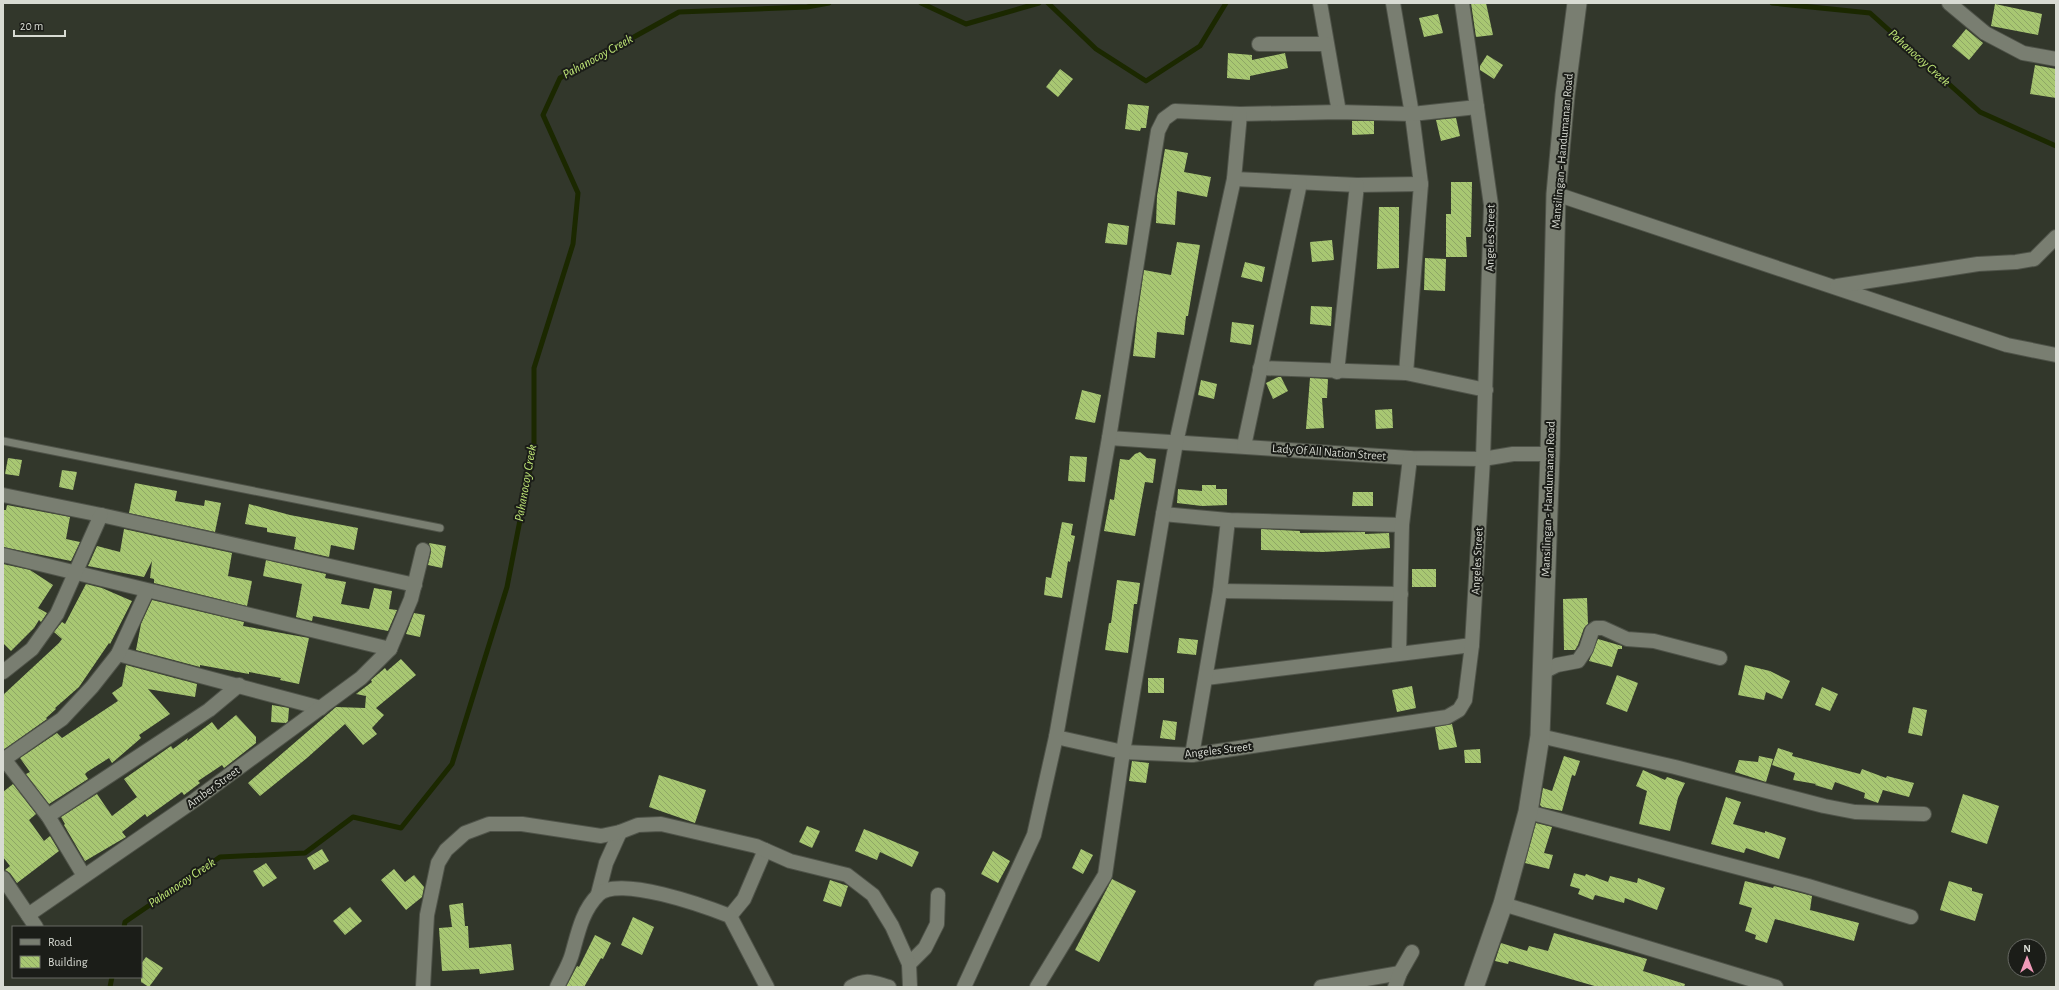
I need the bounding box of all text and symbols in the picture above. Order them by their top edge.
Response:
scale bar [14,12,65,38]
text: 20 m [20,20,43,32]
water label: Pahanocoy Creek [1886,27,1952,89]
water label: Pahanocoy Creek [561,32,635,82]
street label: Mansilingan - Handumanan Road [1549,73,1575,229]
street label: Angeles Street [1483,204,1497,272]
street label: Mansilingan - Handumanan Road [1539,421,1557,577]
street label: Lady Of All Nation Street [1271,442,1387,463]
water label: Pahanocoy Creek [513,443,539,523]
street label: Angeles Street [1469,527,1485,595]
street label: Angeles Street [1184,740,1252,760]
street label: Amber Street [184,764,242,810]
water label: Pahanocoy Creek [146,856,218,910]
legend [12,926,142,978]
text: Road [48,936,72,948]
north arrow [2007,938,2047,978]
text: N [2023,943,2031,954]
text: Building [48,956,88,968]

